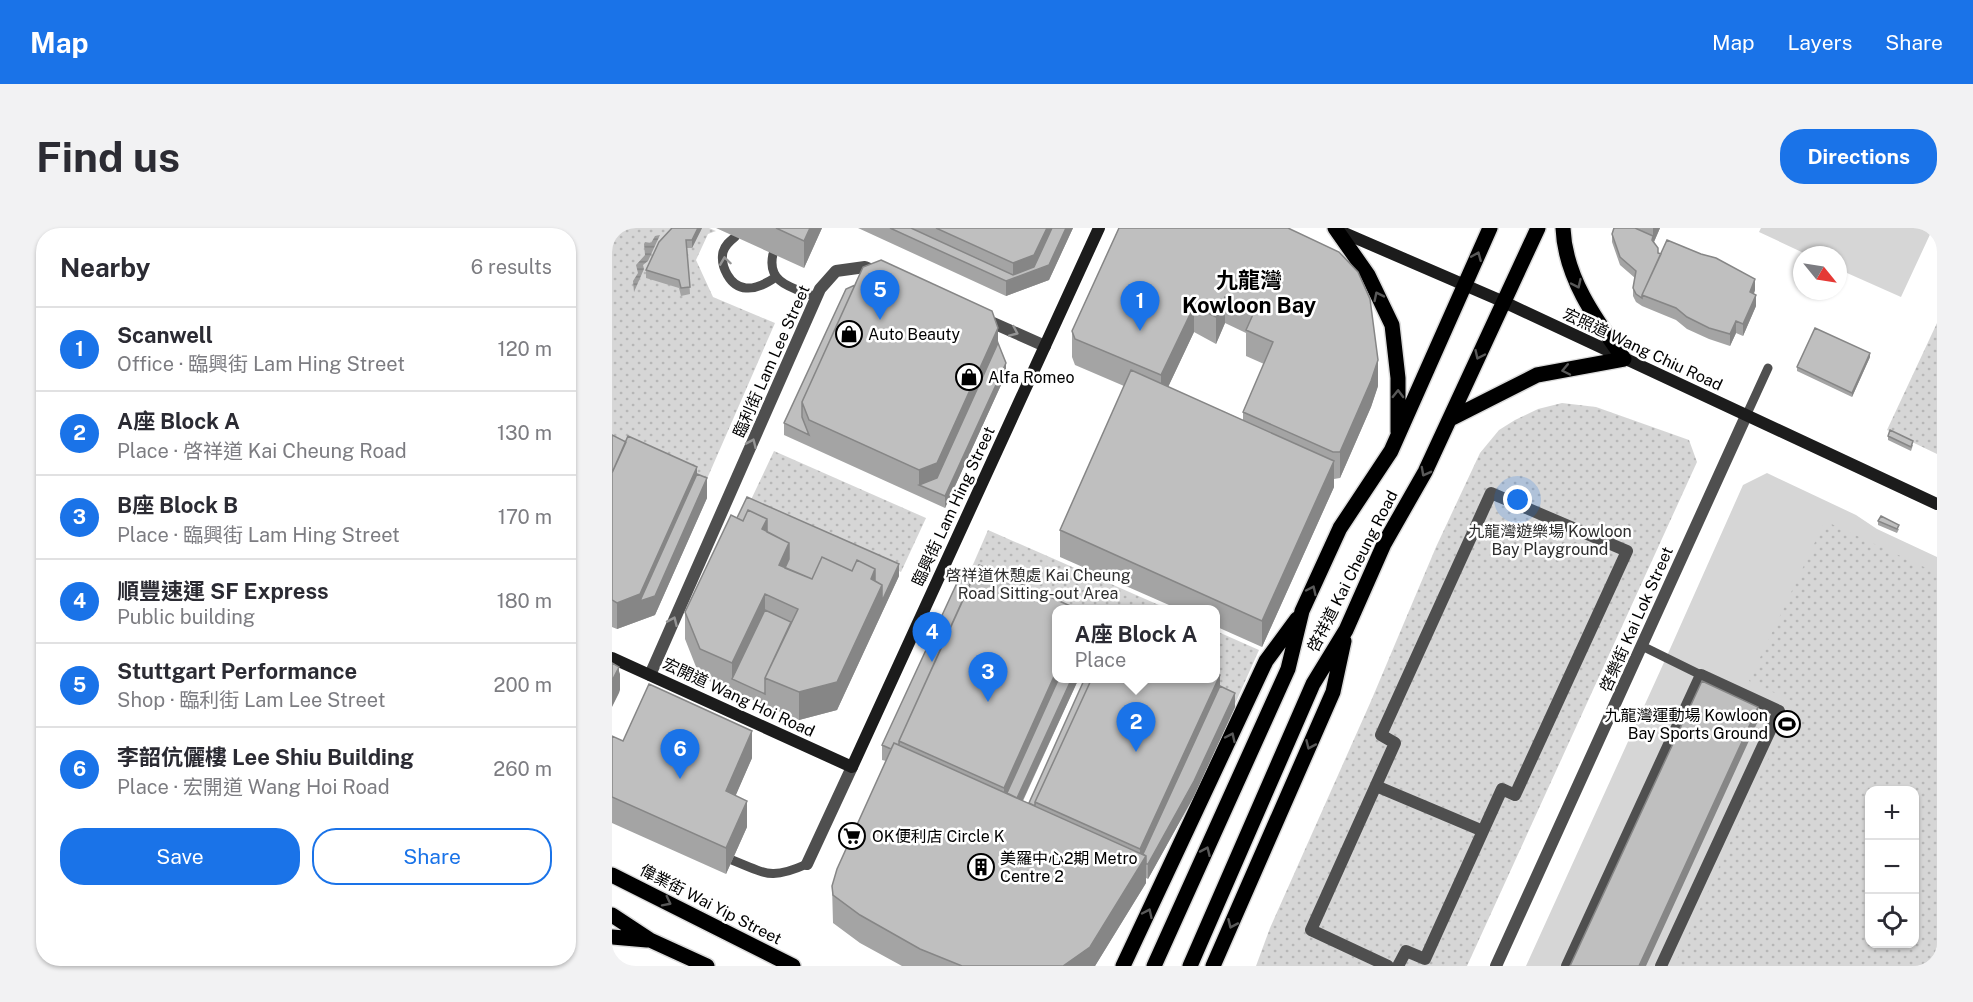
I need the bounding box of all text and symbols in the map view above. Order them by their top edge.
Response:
text: Map [30,26,89,59]
text: Map [1712,30,1755,55]
text: Layers [1788,30,1852,55]
text: Share [1885,30,1943,55]
button: Directions [1780,129,1937,184]
text: Find us [36,132,180,181]
north arrow [1793,246,1847,300]
text: Nearby [60,252,150,283]
one-way arrow [1470,252,1482,263]
text: 6 results [471,255,552,279]
one-way arrow [719,257,731,266]
district label: 九龍灣 Kowloon Bay [1182,267,1317,318]
pin: 5 [860,270,900,320]
one-way arrow [1570,278,1582,289]
street label: 臨利街 Lam Lee Street [729,282,814,440]
pin: 1 [1120,282,1160,331]
one-way arrow [1373,291,1385,302]
street label: 宏照道 Wang Chiu Road [1560,304,1725,395]
shop icon: Auto Beauty [834,319,864,349]
text: Scanwell [117,322,213,348]
place label: Auto Beauty [868,325,960,344]
one-way arrow [1008,325,1019,337]
text: 1 [75,337,84,361]
text: 120 m [498,337,552,361]
one-way arrow [1475,349,1487,360]
text: Office · 臨興街 Lam Hing Street [117,352,405,376]
shop icon: Alfa Romeo [954,362,984,392]
one-way arrow [1562,362,1572,375]
place label: Alfa Romeo [988,368,1075,387]
one-way arrow [1392,390,1404,399]
text: A座 Block A [117,408,240,434]
text: 2 [73,421,86,445]
text: 130 m [497,421,552,445]
street label: 臨興街 Lam Hing Street [908,424,999,589]
one-way arrow [745,438,757,449]
text: Place · 啓祥道 Kai Cheung Road [117,439,407,463]
one-way arrow [1420,466,1432,477]
your location [1503,485,1532,514]
street label: 啓祥道 Kai Cheung Road [1303,487,1402,655]
text: B座 Block B [117,492,238,518]
text: 3 [73,505,86,529]
text: 170 m [498,505,552,529]
park label: 九龍灣遊樂場 Kowloon Bay Playground [1468,522,1632,559]
text: Place · 臨興街 Lam Hing Street [117,523,400,547]
street label: 啓樂街 Kai Lok Street [1596,544,1677,695]
park label: 啓祥道休憩處 Kai Cheung Road Sitting-out Area [945,566,1131,603]
text: 順豐速運 SF Express [117,578,329,604]
one-way arrow [1305,585,1317,596]
text: 4 [73,589,86,613]
text: 180 m [497,589,552,613]
text: Public building [117,605,255,629]
popup [1052,605,1220,683]
pin: 4 [912,612,952,662]
one-way arrow [666,617,678,628]
text: A座 Block A [1075,621,1197,647]
text: Place [1075,648,1126,672]
pin: 3 [968,652,1007,702]
street label: 宏開道 Wang Hoi Road [660,654,818,741]
text: Stuttgart Performance [117,658,357,684]
text: 5 [73,673,86,697]
text: 200 m [494,673,552,697]
text: Shop · 臨利街 Lam Lee Street [117,688,385,712]
pin: 2 [1116,702,1156,752]
place label: 九龍灣運動場 Kowloon Bay Sports Ground [1604,706,1768,743]
sports icon: 九龍灣運動場 Kowloon Bay Sports Ground [1772,709,1802,739]
pin: 6 [660,730,700,779]
one-way arrow [1224,732,1236,743]
one-way arrow [1305,739,1317,750]
text: 李韶伉儷樓 Lee Shiu Building [117,744,414,770]
text: 6 [73,757,86,781]
text: 260 m [493,757,552,781]
text: Place · 宏開道 Wang Hoi Road [117,775,390,799]
map controls [1865,786,1919,948]
button: + [1865,786,1919,840]
supermarket icon: OK便利店 Circle K [837,821,867,851]
place label: OK便利店 Circle K [872,827,1005,846]
button: Save [60,828,300,885]
button: Share [312,828,552,885]
button: − [1865,840,1919,894]
one-way arrow [1199,847,1211,858]
place label: 美羅中心2期 Metro Centre 2 [1000,849,1138,886]
building icon: 美羅中心2期 Metro Centre 2 [966,852,996,882]
street label: 偉業街 Wai Yip Street [637,860,785,948]
button: locate [1865,894,1919,948]
one-way arrow [661,895,671,906]
one-way arrow [1141,909,1153,920]
one-way arrow [1227,918,1239,929]

